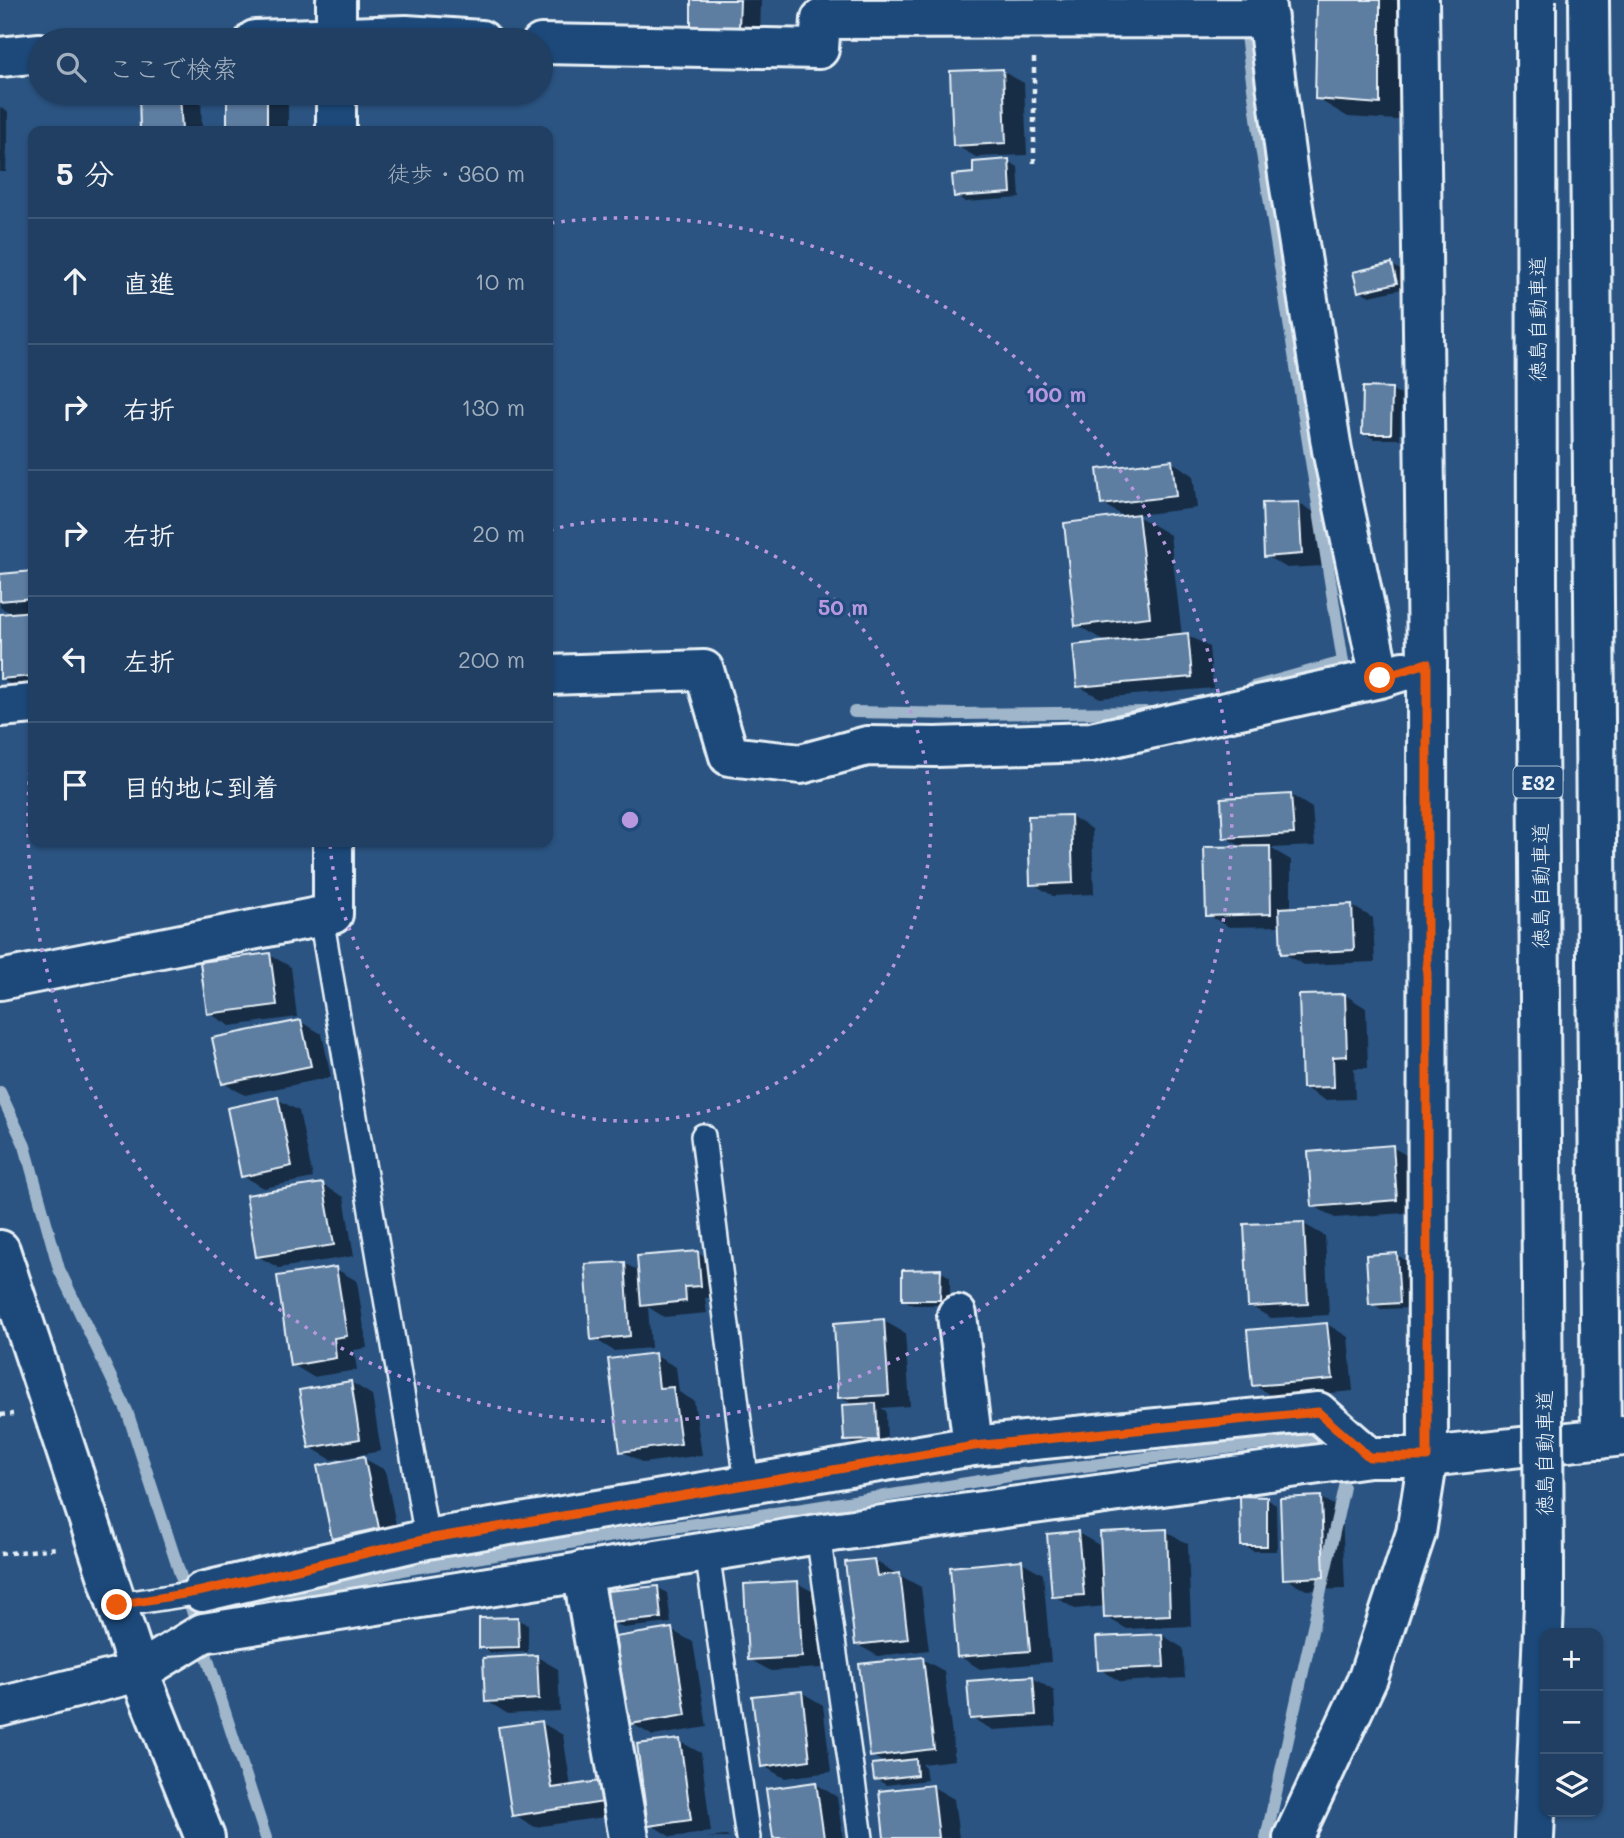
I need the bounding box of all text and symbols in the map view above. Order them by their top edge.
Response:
search box [28,28,553,105]
icon: search [52,48,90,86]
text: ここで検索 [108,51,238,85]
text: 5 分 [56,153,114,193]
text: 徒歩 · 360 m [387,158,525,188]
street label: 徳島自動車道 [1523,256,1550,382]
icon: ahead [56,262,94,300]
text: 直進 [123,266,175,300]
text: 10 m [475,266,525,296]
text: 100 m [1026,380,1086,407]
icon: right [56,388,94,426]
text: 右折 [123,392,175,426]
text: 130 m [461,392,525,422]
icon: right [56,514,94,552]
text: 右折 [123,518,175,552]
text: 20 m [472,518,525,548]
text: 50 m [818,593,868,620]
icon: left [56,640,94,678]
text: 左折 [123,644,175,678]
text: 200 m [458,644,525,674]
route start [1364,662,1395,693]
icon: arrive [56,766,94,804]
road number: E32 [1514,766,1562,797]
text: 目的地に到着 [123,770,279,804]
centre of rings [618,808,642,832]
street label: 徳島自動車道 [1526,823,1553,949]
street label: 徳島自動車道 [1530,1390,1557,1516]
route end [101,1589,132,1620]
map controls [1540,1628,1603,1817]
button: + [1540,1628,1603,1691]
button: − [1540,1691,1603,1754]
button: layers [1540,1754,1603,1817]

